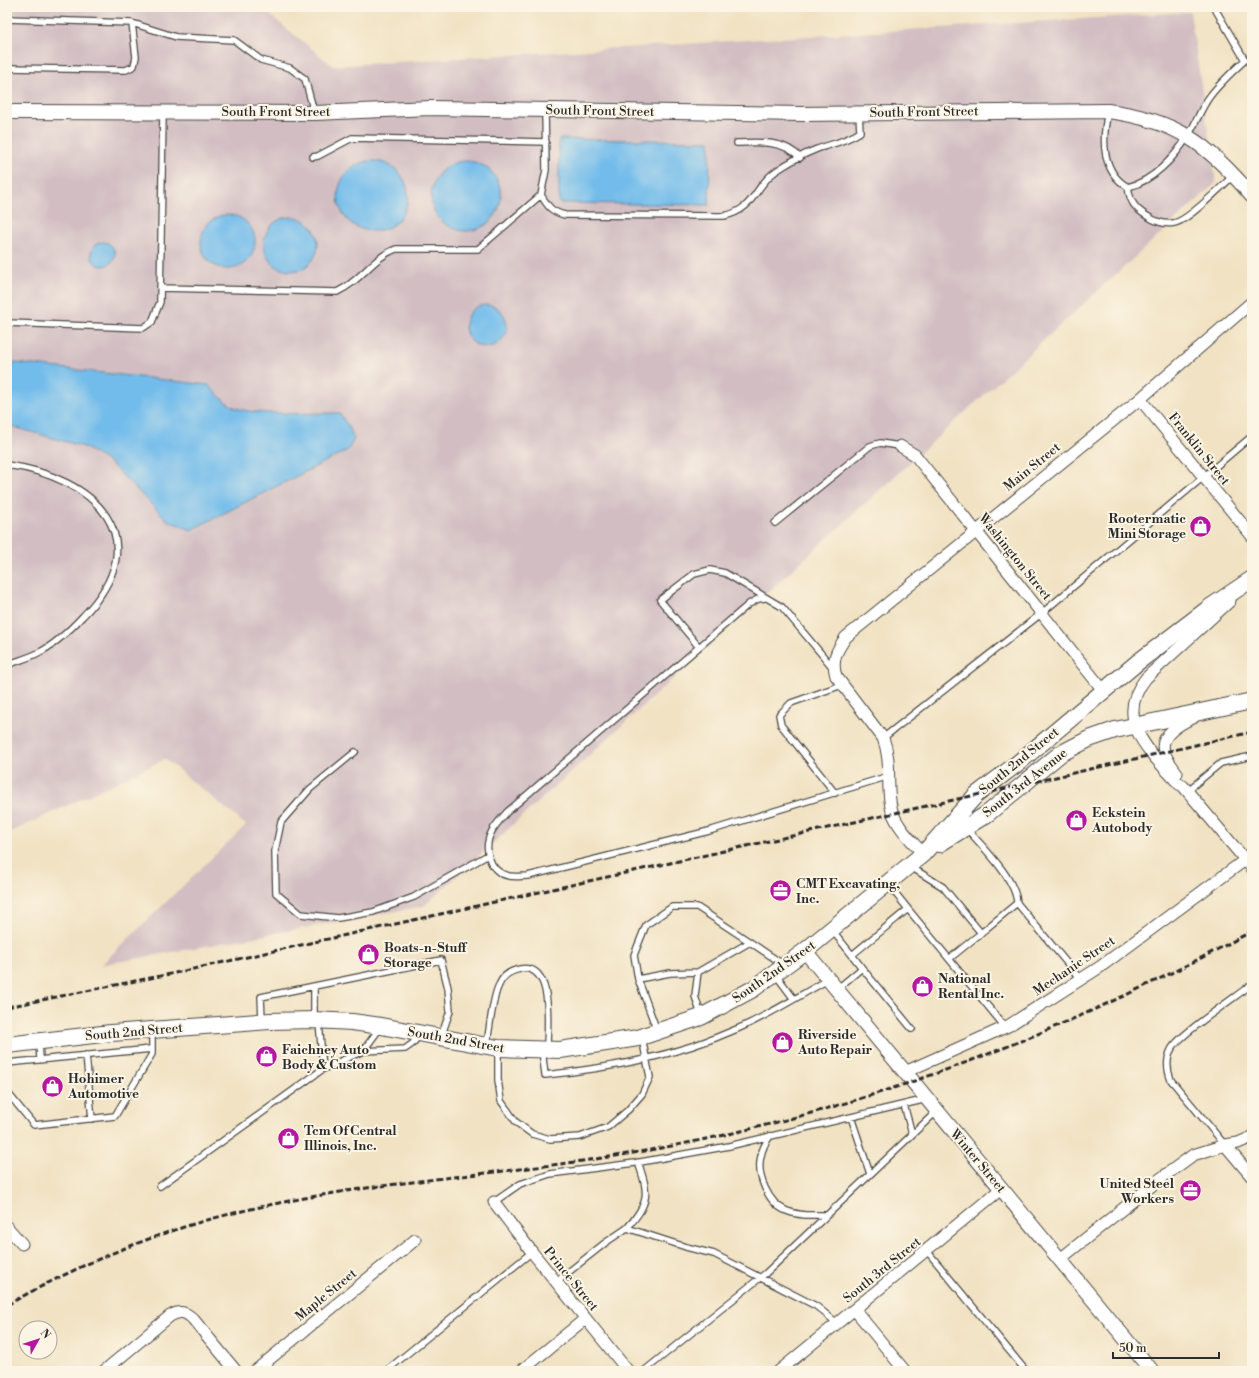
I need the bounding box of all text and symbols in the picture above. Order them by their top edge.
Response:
street label: South Front Street [545,102,655,120]
street label: South Front Street [869,103,979,121]
street label: South Front Street [222,104,331,120]
street label: Franklin Street [1165,409,1233,489]
street label: Main Street [1000,439,1064,495]
street label: Washington Street [974,510,1055,604]
place label: Rootermatic Mini Storage [1108,511,1186,542]
shop icon: Rootermatic Mini Storage [1188,513,1214,539]
street label: South 2nd Street [976,724,1062,798]
street label: South 3rd Avenue [980,745,1071,821]
place label: Eckstein Autobody [1091,805,1153,836]
shop icon: Eckstein Autobody [1064,807,1090,833]
place label: CMT Excavating, Inc. [796,876,900,907]
office icon: CMT Excavating, Inc. [767,878,793,904]
street label: Mechanic Street [1030,932,1118,999]
street label: South 2nd Street [729,937,819,1007]
place label: Boats-n-Stuff Storage [384,940,467,971]
shop icon: Boats-n-Stuff Storage [356,942,382,968]
place label: National Rental Inc. [938,971,1004,1002]
shop icon: National Rental Inc. [910,973,936,999]
street label: South 2nd Street [85,1020,184,1044]
street label: South 2nd Street [406,1024,506,1056]
place label: Riverside Auto Repair [797,1027,873,1058]
shop icon: Riverside Auto Repair [770,1029,796,1055]
place label: Faichney Auto Body & Custom [282,1042,376,1073]
shop icon: Faichney Auto Body & Custom [254,1044,280,1070]
place label: Hohimer Automotive [67,1071,139,1102]
shop icon: Hohimer Automotive [40,1073,66,1099]
place label: Tcm Of Central Illinois, Inc. [304,1123,397,1154]
shop icon: Tcm Of Central Illinois, Inc. [275,1125,301,1151]
street label: Winter Street [946,1125,1009,1196]
place label: United Steel Workers [1100,1176,1175,1207]
office icon: United Steel Workers [1177,1178,1203,1204]
street label: South 3rd Street [840,1234,924,1306]
street label: Prince Street [540,1244,602,1315]
street label: Maple Street [292,1265,360,1324]
north arrow [18,1320,58,1360]
text: N [37,1327,53,1342]
scale bar [1113,1334,1219,1360]
text: 50 m [1119,1341,1147,1356]

